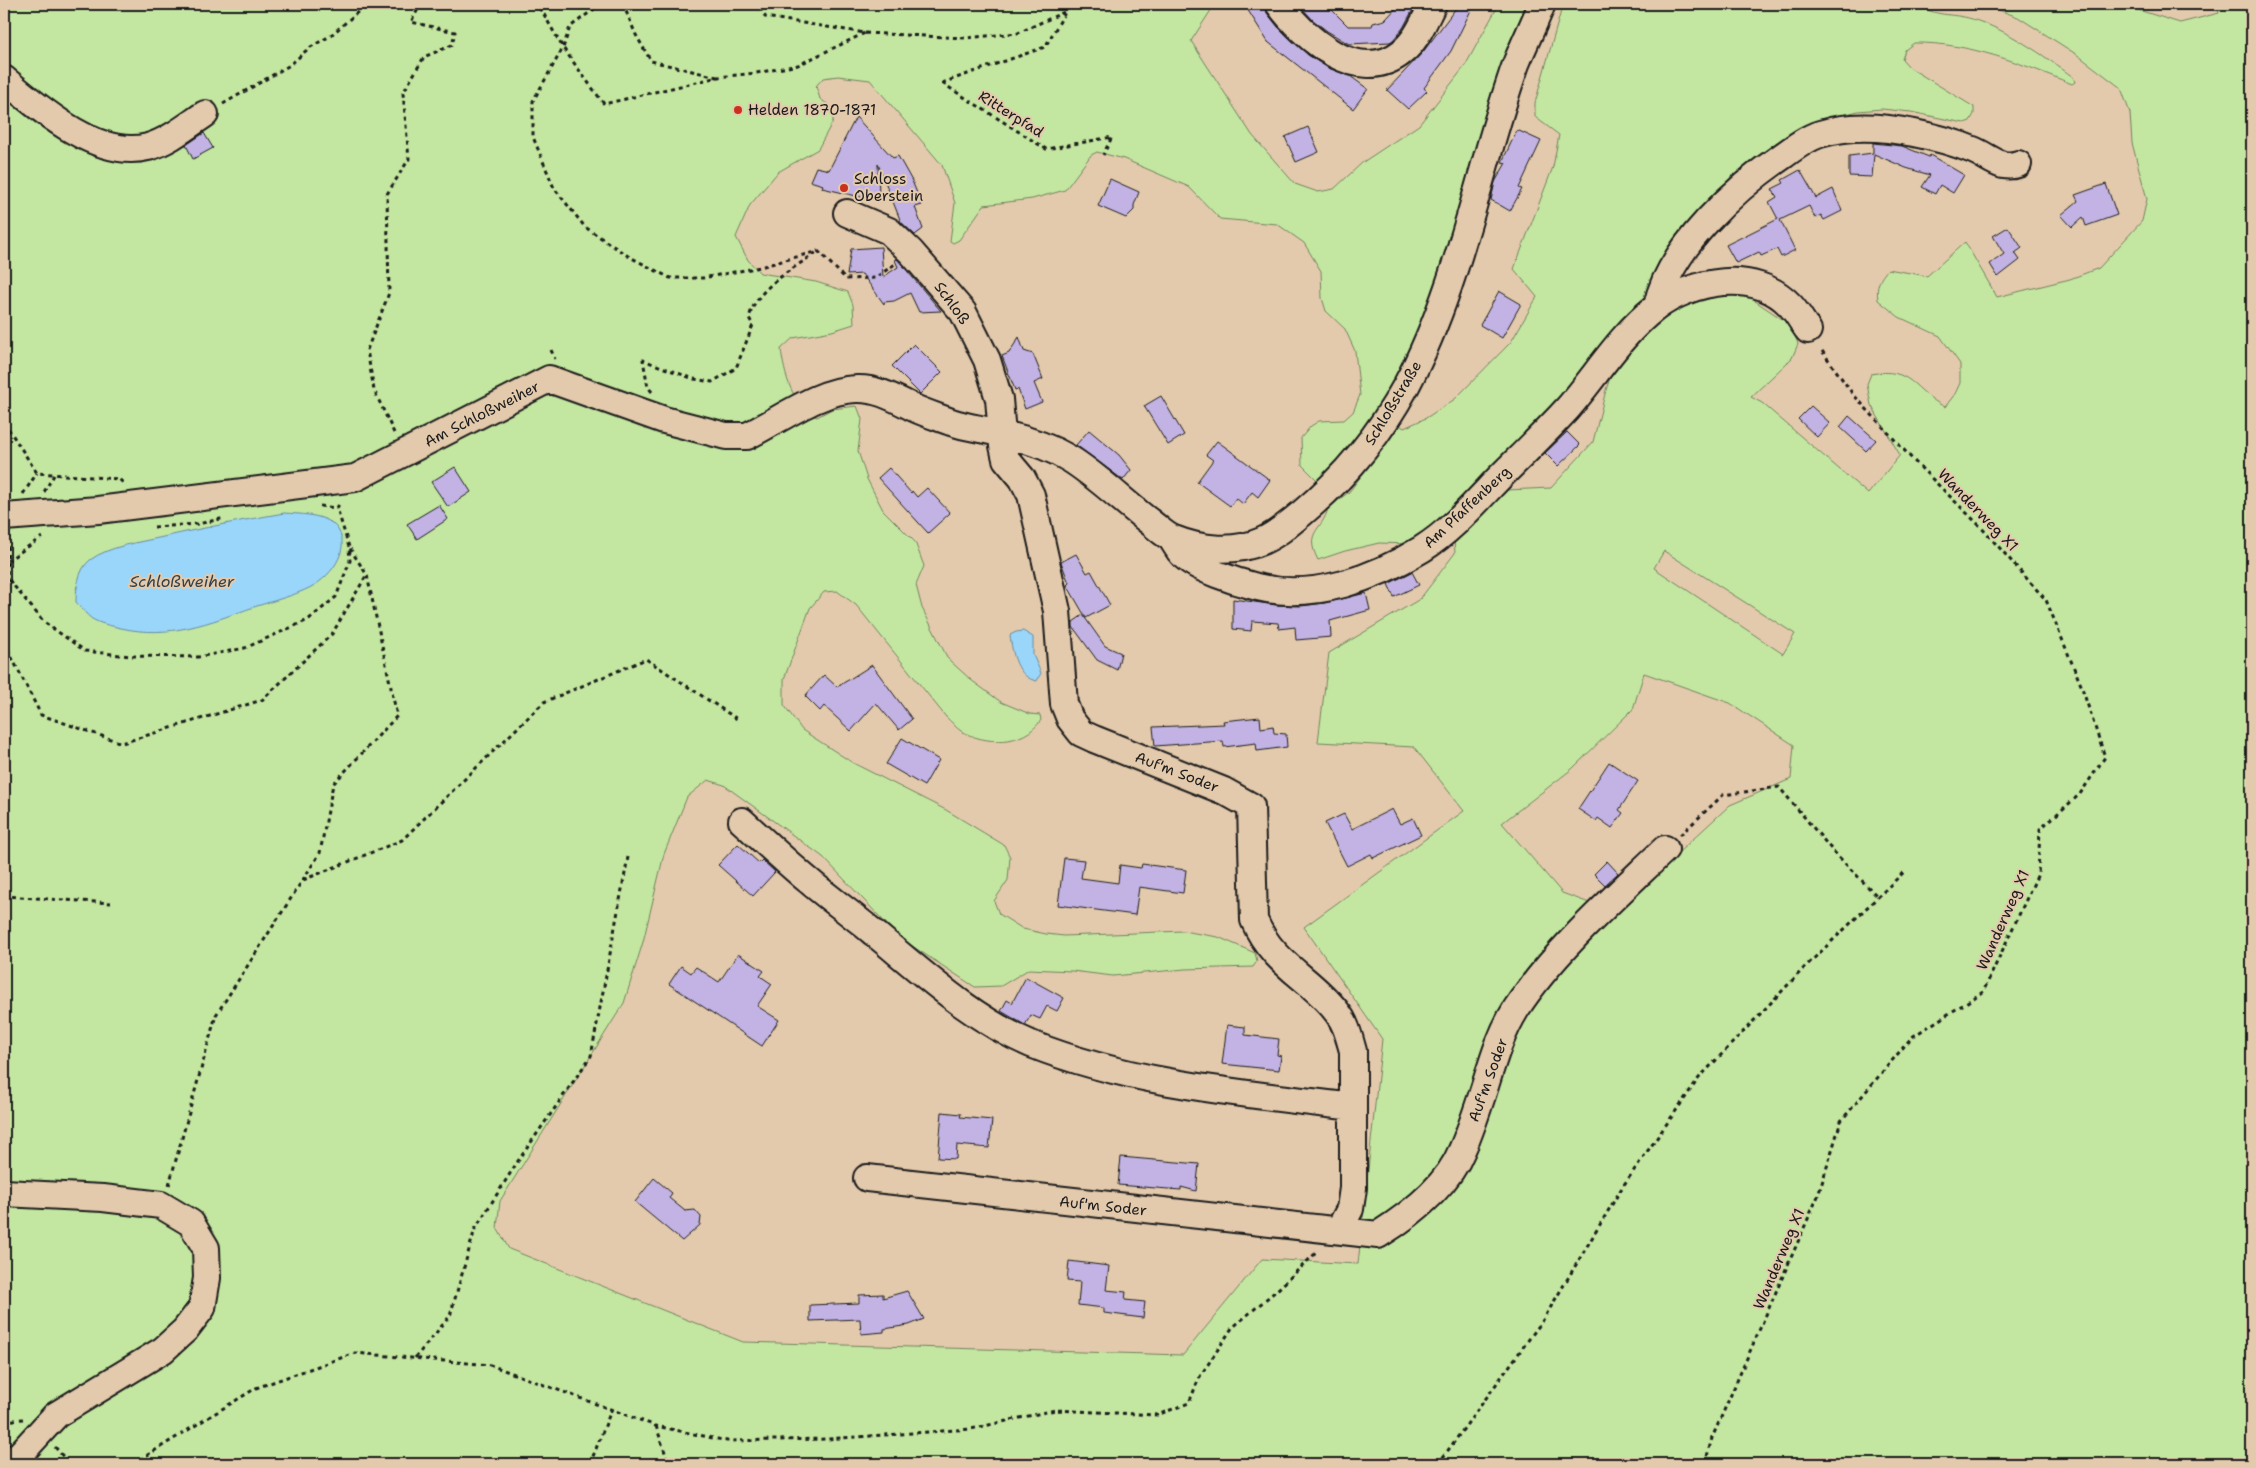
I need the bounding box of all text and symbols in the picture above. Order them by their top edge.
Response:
street label: Ritterpfad [975,86,1048,142]
place label: Helden 1870-1871 [748,100,876,120]
marker: Helden 1870-1871 [732,104,744,116]
place label: Schloss Oberstein [854,169,923,206]
marker: Schloss Oberstein [838,182,850,194]
street label: Schloß [930,278,974,328]
street label: Schloßstraße [1360,357,1426,449]
street label: Am Schloßweiher [421,376,543,452]
street label: Am Pfaffenberg [1419,461,1515,553]
street label: Wanderweg X1 [1933,464,2023,556]
water label: Schloßweiher [130,571,235,592]
street label: Auf'm Soder [1132,747,1222,797]
street label: Wanderweg X1 [1972,867,2034,973]
street label: Auf'm Soder [1464,1035,1512,1125]
street label: Auf'm Soder [1058,1191,1148,1221]
street label: Wanderweg X1 [1749,1205,1809,1313]

